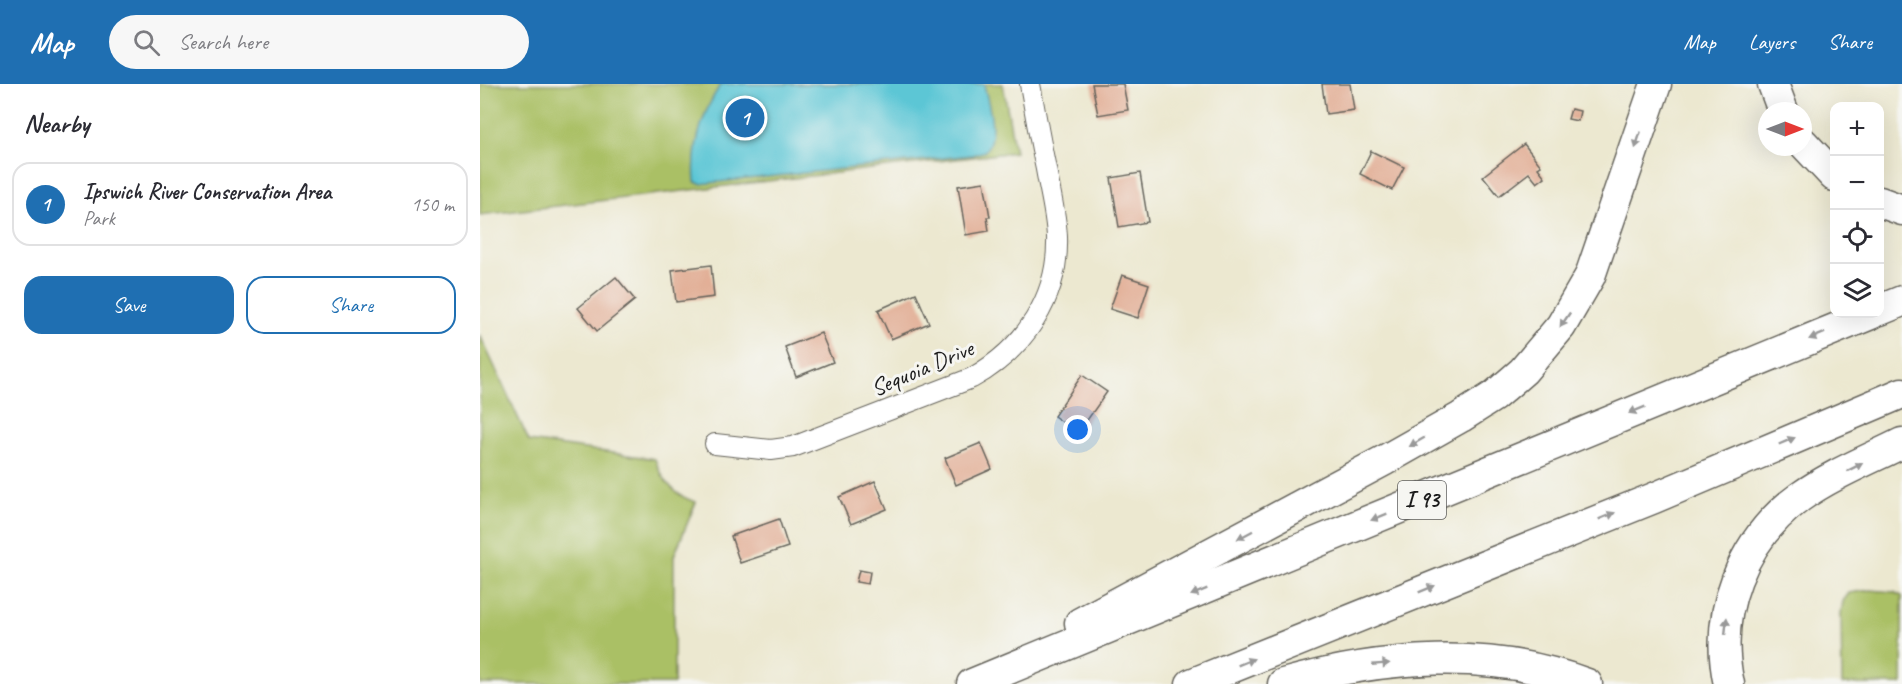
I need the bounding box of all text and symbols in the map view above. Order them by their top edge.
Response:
search box [109,15,529,69]
text: Map [30,25,73,60]
icon: search [130,26,163,59]
text: Search here [178,28,268,56]
text: Map [1683,29,1716,55]
text: Layers [1749,29,1795,55]
text: Share [1828,29,1872,55]
pin: 1 [726,96,764,141]
north arrow [1758,102,1812,156]
map controls [1830,102,1884,318]
button: + [1830,102,1884,156]
text: Nearby [24,107,89,140]
one-way arrow [1633,131,1642,149]
button: − [1830,156,1884,210]
text: Ipswich River Conservation Area [83,178,331,206]
text: 1 [41,192,50,217]
text: 150 m [411,192,454,217]
text: Park [83,206,115,231]
button: locate [1830,210,1884,264]
button: layers [1830,264,1884,318]
button: Save [24,276,234,334]
button: Share [246,276,456,334]
one-way arrow [1560,312,1571,328]
street label: Sequoia Drive [866,332,980,403]
one-way arrow [1808,332,1826,341]
one-way arrow [1628,406,1646,415]
your location [1063,415,1092,444]
one-way arrow [1408,437,1425,447]
one-way arrow [1779,437,1796,446]
one-way arrow [1847,462,1864,472]
road number: I 93 [1398,481,1446,519]
one-way arrow [1599,511,1617,521]
one-way arrow [1370,513,1388,522]
one-way arrow [1236,530,1253,540]
one-way arrow [1418,584,1436,594]
one-way arrow [1190,588,1208,597]
one-way arrow [1721,616,1731,635]
one-way arrow [1237,657,1255,667]
one-way arrow [1372,659,1391,669]

